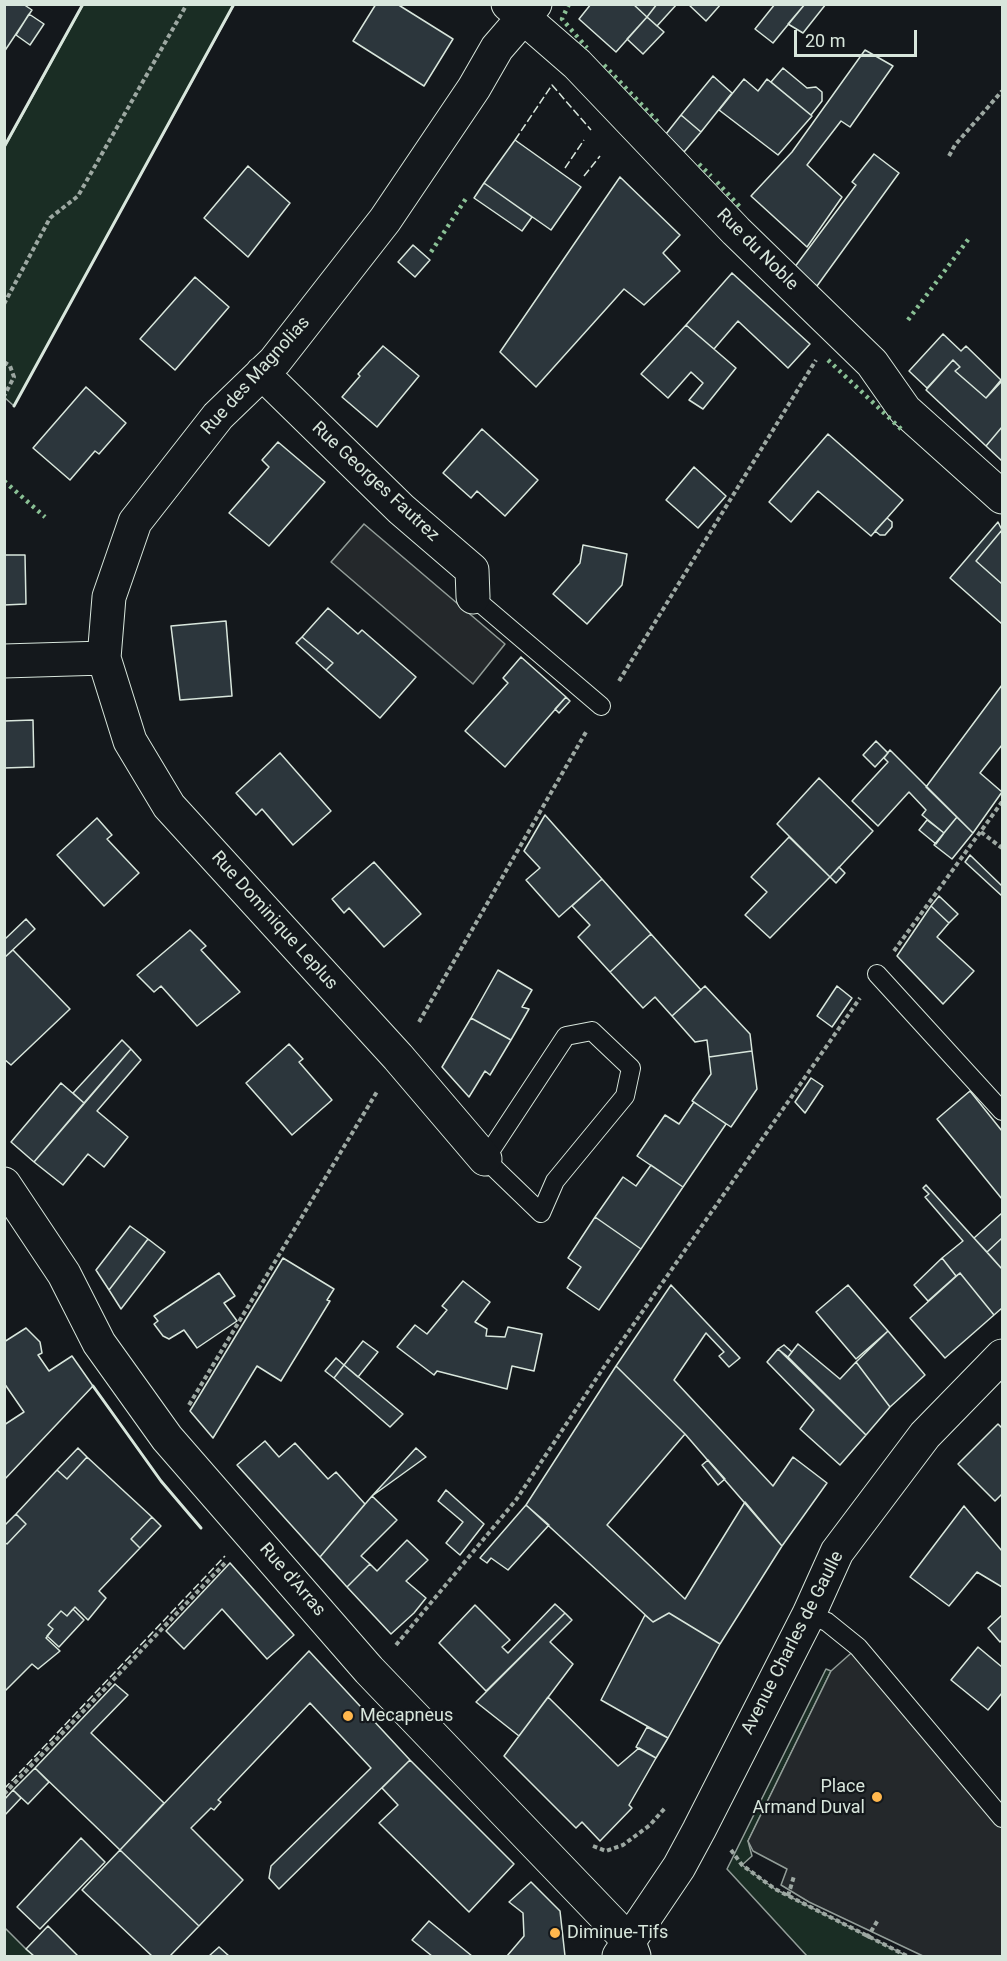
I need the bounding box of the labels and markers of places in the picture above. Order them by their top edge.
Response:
place label: Mecapneus [360,1705,453,1727]
marker: Mecapneus [341,1709,355,1723]
place label: Place Armand Duval [753,1776,865,1818]
marker: Place Armand Duval [870,1790,884,1804]
place label: Diminue-Tifs [567,1922,668,1944]
marker: Diminue-Tifs [548,1926,562,1940]

